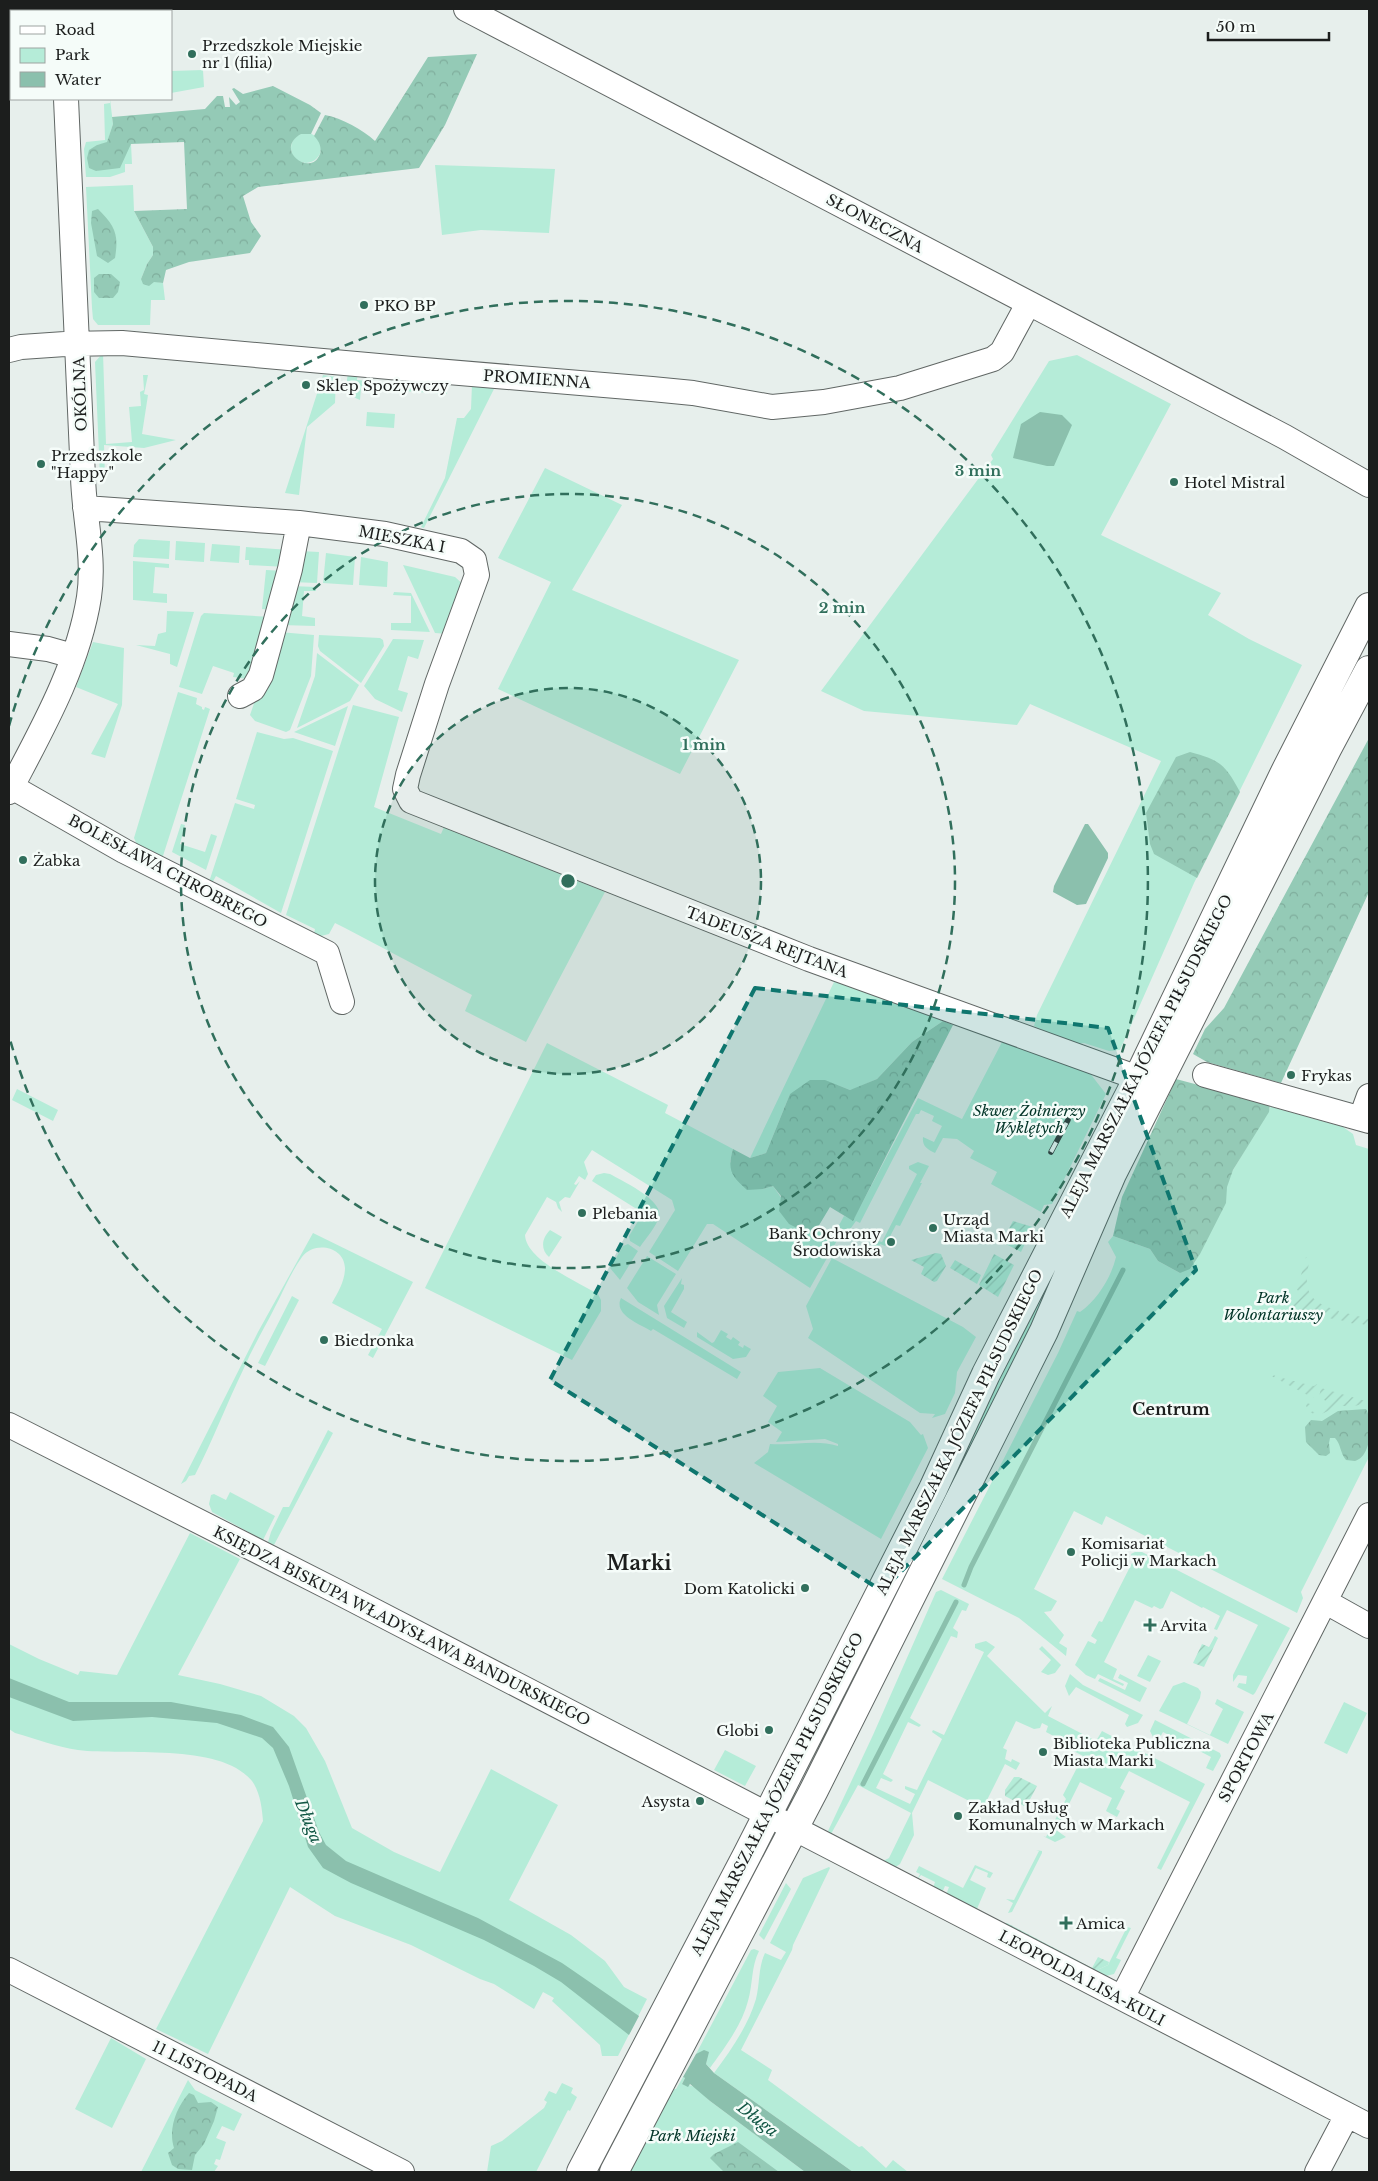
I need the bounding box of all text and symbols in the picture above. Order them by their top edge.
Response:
legend [10,10,172,100]
scale bar [1208,10,1329,42]
text: 50 m [1216,17,1256,36]
text: Road [55,20,95,39]
place label: Przedszkole Miejskie nr 1 (filia) [202,36,362,72]
text: Park [55,45,91,64]
marker: Przedszkole Miejskie nr 1 (filia) [186,48,198,60]
text: Water [54,70,102,89]
street label: SŁONECZNA [823,189,927,257]
place label: PKO BP [374,296,436,315]
marker: PKO BP [358,299,370,311]
street label: OKÓLNA [69,356,91,432]
street label: PROMIENNA [483,366,592,392]
place label: Sklep Spożywczy [316,376,449,395]
marker: Sklep Spożywczy [300,379,312,391]
place label: Przedszkole "Happy" [51,446,143,482]
marker: Przedszkole "Happy" [35,458,47,470]
text: 3 min [955,461,1001,480]
place label: Hotel Mistral [1184,473,1285,492]
marker: Hotel Mistral [1168,476,1180,488]
street label: MIESZKA I [357,521,447,557]
text: 2 min [819,598,865,617]
text: 1 min [682,735,726,754]
street label: BOLESŁAWA CHROBREGO [65,810,271,932]
place label: Żabka [33,851,81,870]
marker: Żabka [17,854,29,866]
centre of rings [559,872,577,890]
street label: ALEJA MARSZAŁKA JÓZEFA PIŁSUDSKIEGO [1055,891,1236,1222]
street label: TADEUSZA REJTANA [683,902,851,982]
place label: Frykas [1301,1066,1352,1085]
marker: Frykas [1285,1069,1297,1081]
park label: Skwer Żołnierzy Wyklętych [973,1101,1086,1137]
place label: Plebania [592,1204,658,1223]
marker: Plebania [576,1207,588,1219]
place label: Urząd Miasta Marki [943,1210,1044,1246]
marker: Urząd Miasta Marki [927,1222,939,1234]
place label: Bank Ochrony Środowiska [769,1224,882,1260]
marker: Bank Ochrony Środowiska [885,1236,897,1248]
street label: ALEJA MARSZAŁKA JÓZEFA PIŁSUDSKIEGO [871,1266,1047,1599]
park label: Park Wolontariuszy [1223,1288,1323,1324]
place label: Biedronka [334,1331,415,1350]
marker: Biedronka [318,1334,330,1346]
district label: Centrum [1132,1399,1210,1419]
street label: KSIĘDZA BISKUPA WŁADYSŁAWA BANDURSKIEGO [210,1522,594,1730]
place label: Komisariat Policji w Markach [1081,1534,1217,1570]
marker: Komisariat Policji w Markach [1065,1546,1077,1558]
district label: Marki [607,1551,671,1575]
place label: Dom Katolicki [684,1579,795,1598]
marker: Dom Katolicki [799,1582,811,1594]
place label: Arvita [1159,1616,1208,1635]
marker: Arvita [1144,1619,1156,1631]
street label: ALEJA MARSZAŁKA JÓZEFA PIŁSUDSKIEGO [686,1629,867,1960]
street label: SPORTOWA [1214,1708,1278,1805]
place label: Globi [716,1721,759,1740]
marker: Globi [763,1724,775,1736]
place label: Biblioteka Publiczna Miasta Marki [1053,1734,1211,1770]
marker: Biblioteka Publiczna Miasta Marki [1037,1746,1049,1758]
place label: Asysta [641,1792,691,1811]
water label: Długa [291,1795,327,1846]
marker: Asysta [694,1795,706,1807]
place label: Zakład Usług Komunalnych w Markach [968,1798,1165,1834]
marker: Zakład Usług Komunalnych w Markach [952,1810,964,1822]
place label: Amica [1075,1914,1126,1933]
marker: Amica [1060,1917,1072,1929]
street label: LEOPOLDA LISA-KULI [996,1926,1168,2030]
street label: 11 LISTOPADA [149,2036,261,2106]
water label: Długa [733,2096,782,2141]
park label: Park Miejski [648,2126,736,2145]

